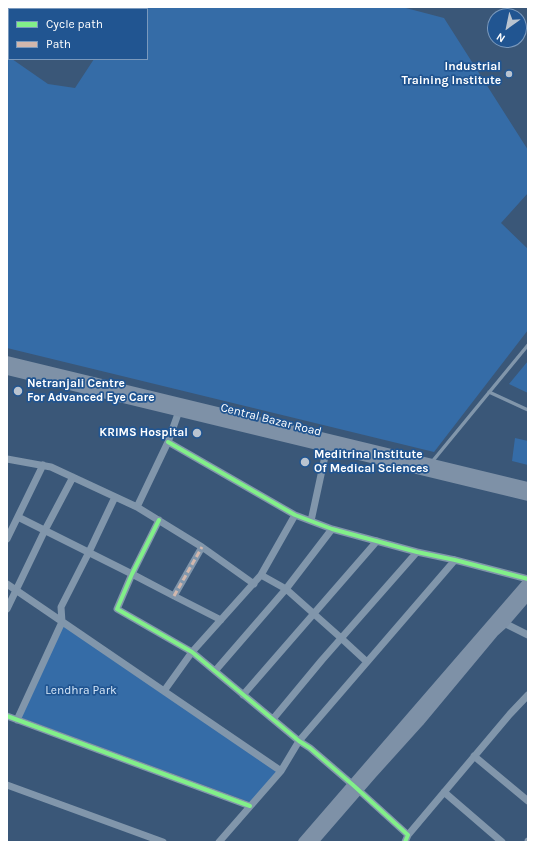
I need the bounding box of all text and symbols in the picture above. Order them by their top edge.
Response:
legend [8,8,148,60]
north arrow [487,8,527,48]
text: Cycle path [46,17,103,31]
text: N [494,30,508,45]
text: Path [46,37,71,51]
place label: Industrial Training Institute [402,60,501,88]
marker: Industrial Training Institute [504,69,514,79]
place label: Netranjali Centre For Advanced Eye Care [27,377,155,405]
marker: Netranjali Centre For Advanced Eye Care [12,385,24,397]
street label: Central Bazar Road [219,400,323,440]
place label: KRIMS Hospital [99,426,188,440]
marker: KRIMS Hospital [191,427,203,439]
place label: Meditrina Institute Of Medical Sciences [314,448,429,476]
marker: Meditrina Institute Of Medical Sciences [299,456,311,468]
park label: Lendhra Park [45,684,117,698]

